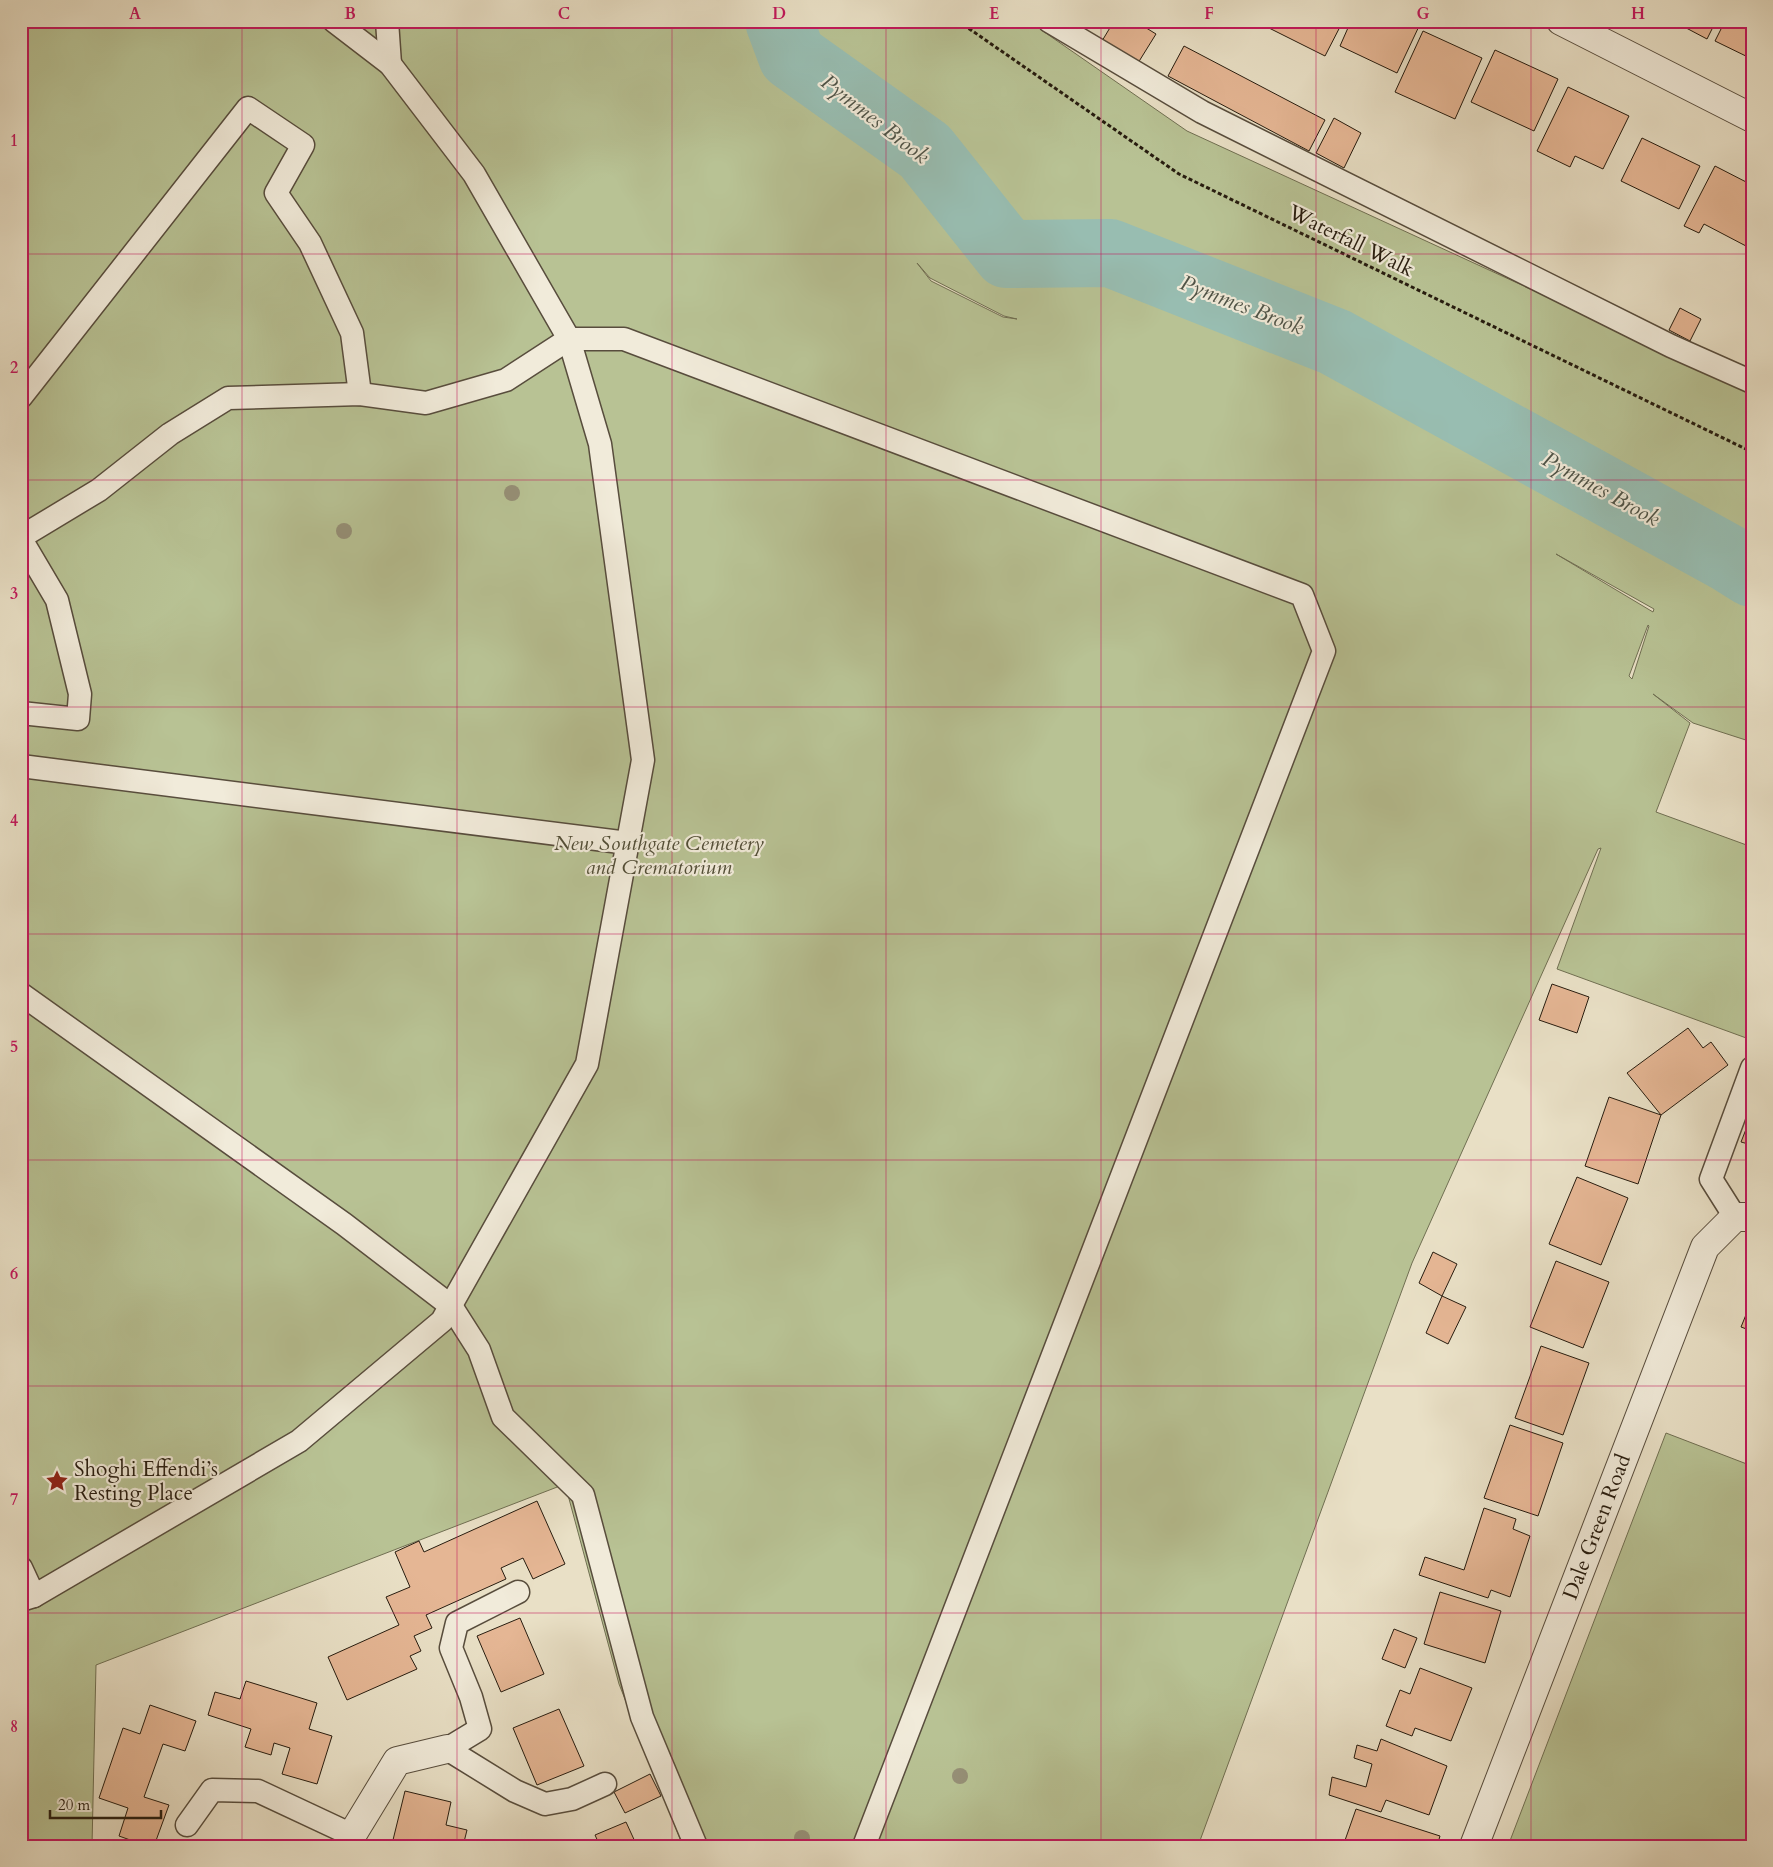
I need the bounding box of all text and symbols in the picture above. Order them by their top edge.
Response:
text: A [129,3,141,25]
text: B [344,3,356,25]
text: C [558,3,570,25]
text: D [772,3,786,25]
text: E [989,3,999,25]
text: F [1204,3,1214,25]
text: G [1416,3,1430,25]
text: H [1631,3,1645,25]
water label: Pymmes Brook [814,67,936,171]
text: 1 [10,130,18,152]
street label: Waterfall Walk [1282,198,1419,284]
water label: Pymmes Brook [1176,268,1308,342]
text: 2 [10,357,18,379]
water label: Pymmes Brook [1537,444,1665,534]
text: 3 [10,583,18,605]
text: 4 [10,810,18,832]
park label: New Southgate Cemetery and Crematorium [554,829,764,882]
text: 5 [10,1036,18,1058]
text: 6 [10,1263,18,1285]
street label: Dale Green Road [1556,1450,1638,1604]
place label: Shoghi Effendi’s Resting Place [74,1455,218,1508]
place icon: Shoghi Effendi’s Resting Place [44,1468,70,1494]
text: 7 [10,1489,18,1511]
text: 8 [10,1716,18,1738]
scale bar [50,1787,161,1819]
text: 20 m [58,1795,90,1815]

